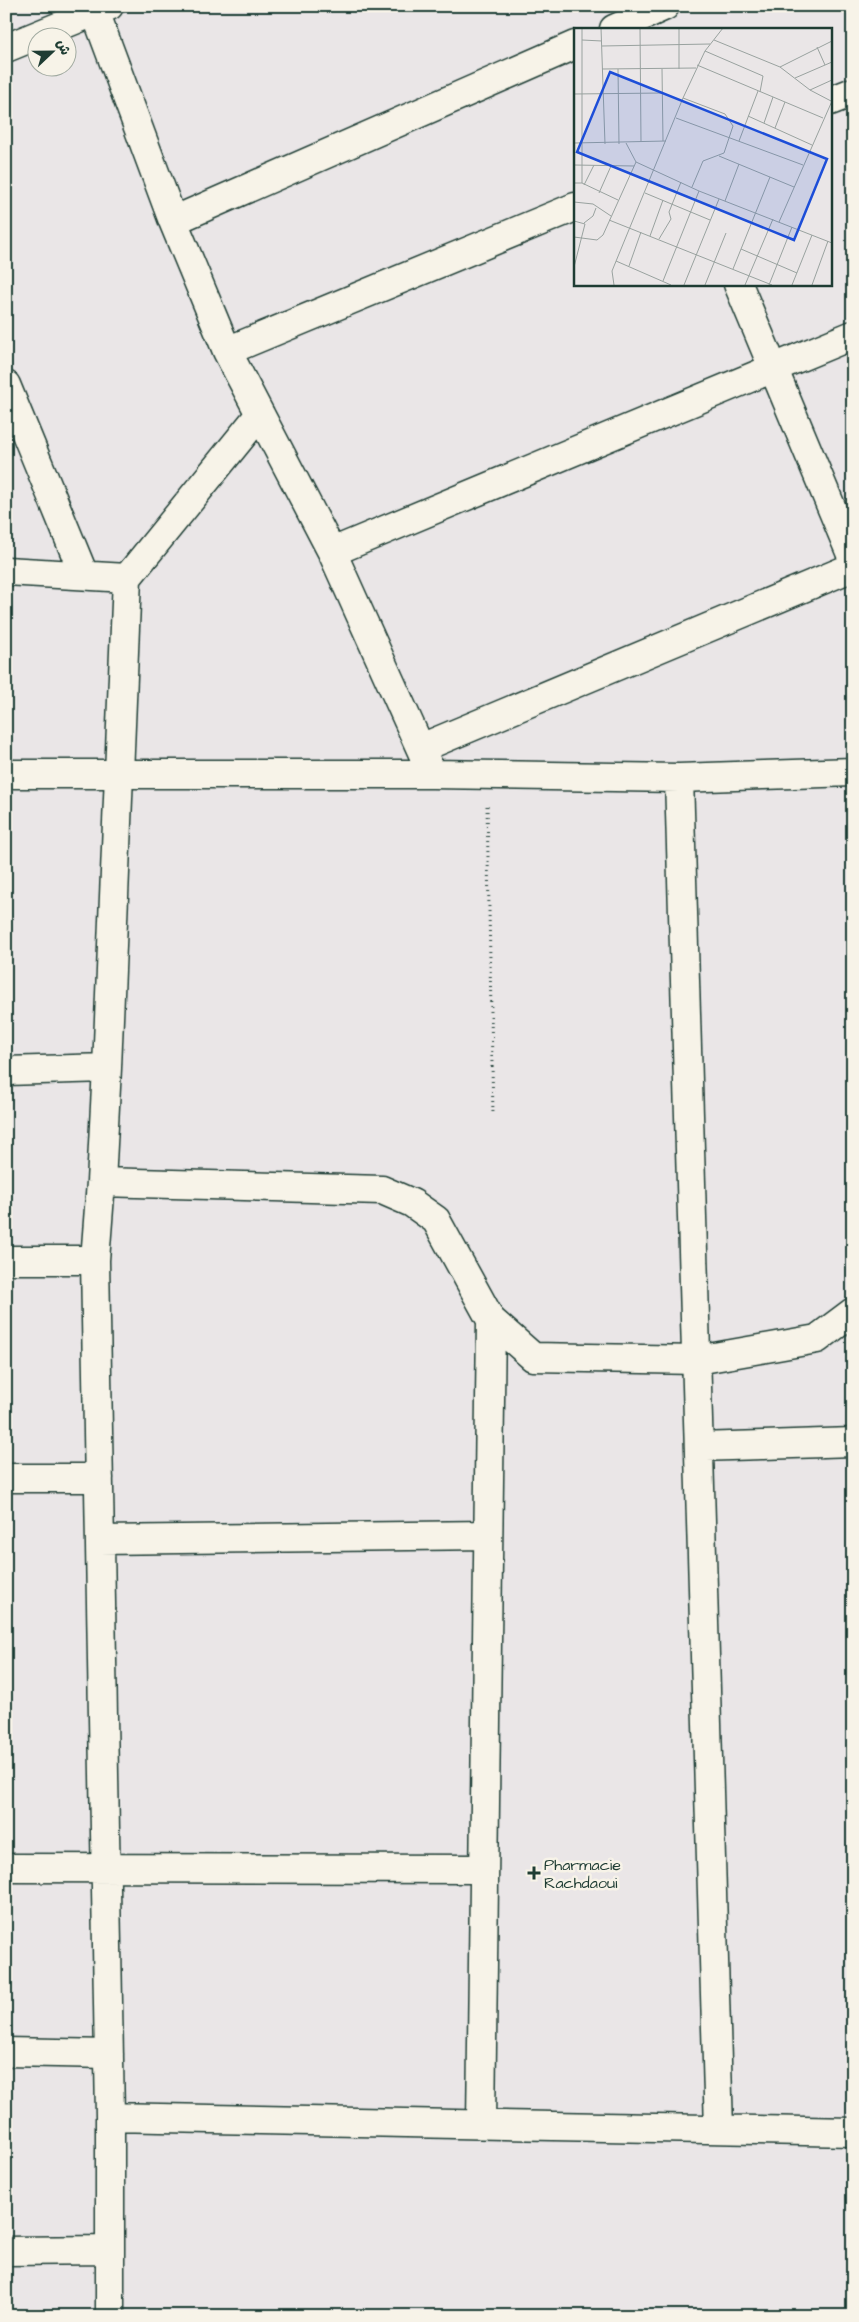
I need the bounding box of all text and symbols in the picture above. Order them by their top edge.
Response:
north arrow [28,28,78,78]
inset map [574,28,832,285]
text: ش [51,37,75,58]
place label: Pharmacie Rachdaoui [544,1854,621,1894]
marker: Pharmacie Rachdaoui [528,1867,540,1879]

